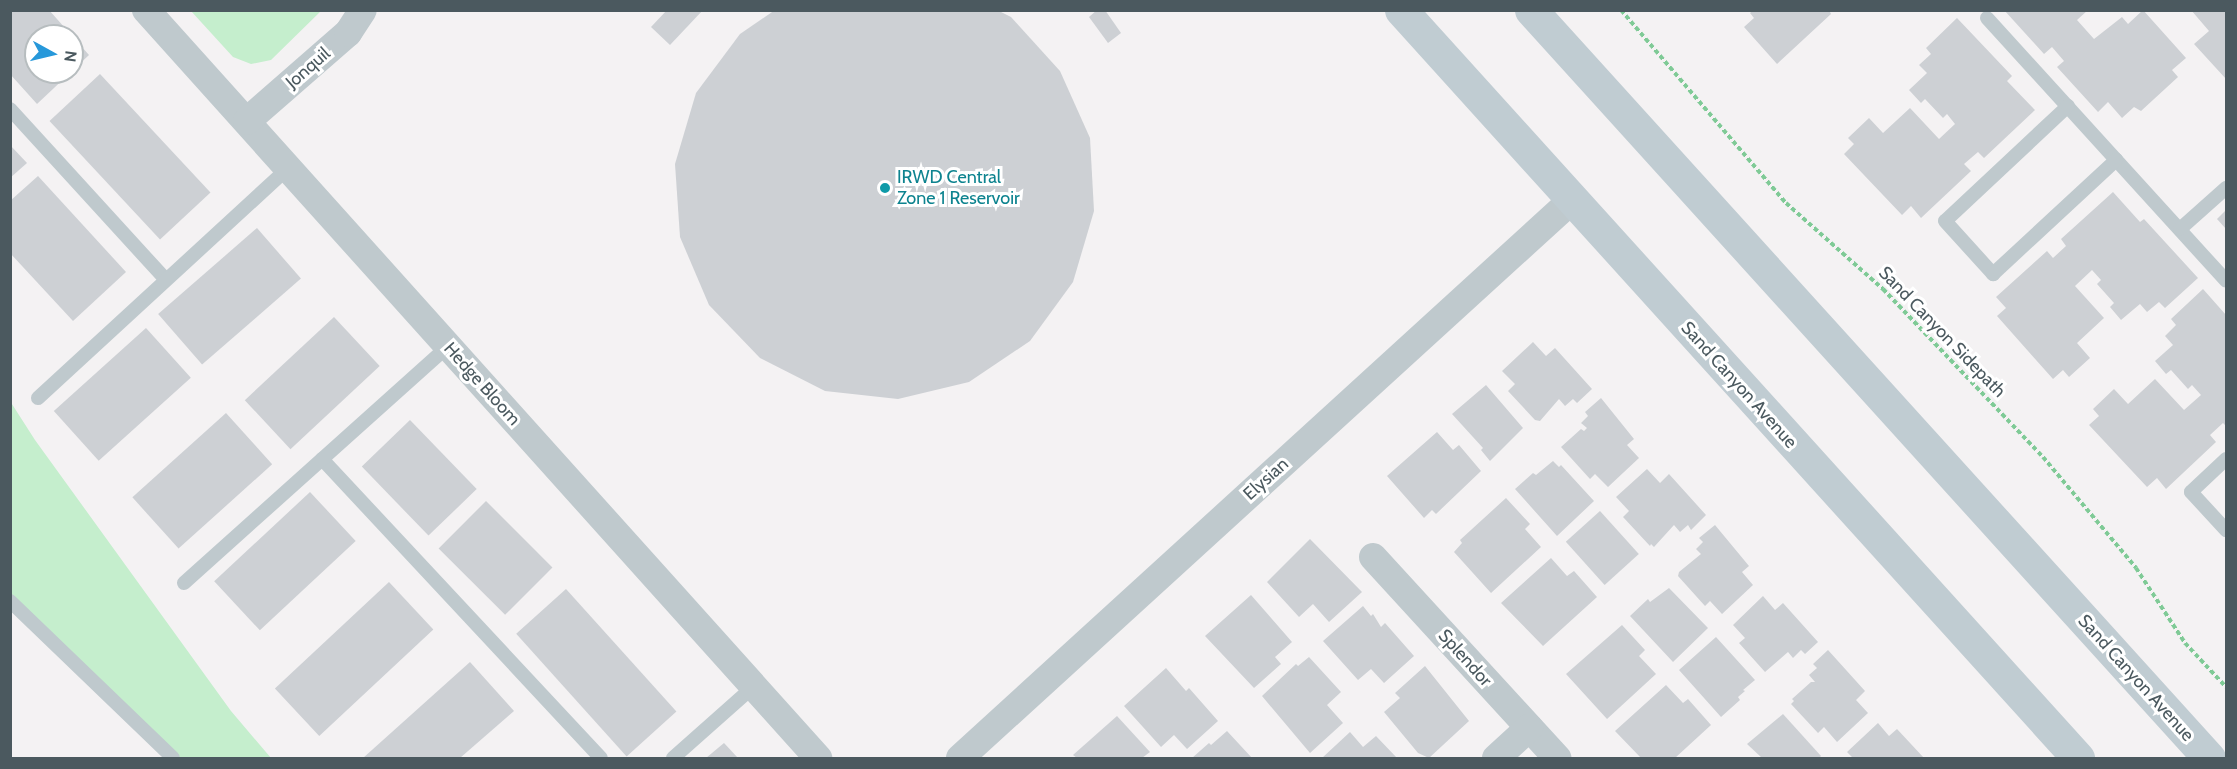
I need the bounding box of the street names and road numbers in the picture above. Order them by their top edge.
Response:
street label: Jonquil [281,43,335,93]
street label: Sand Canyon Sidepath [1874,262,2010,402]
street label: Sand Canyon Avenue [1677,317,1801,453]
street label: Hedge Bloom [439,338,525,430]
street label: Elysian [1239,453,1293,505]
street label: Sand Canyon Avenue [2074,610,2198,746]
street label: Splendor [1434,625,1496,691]

